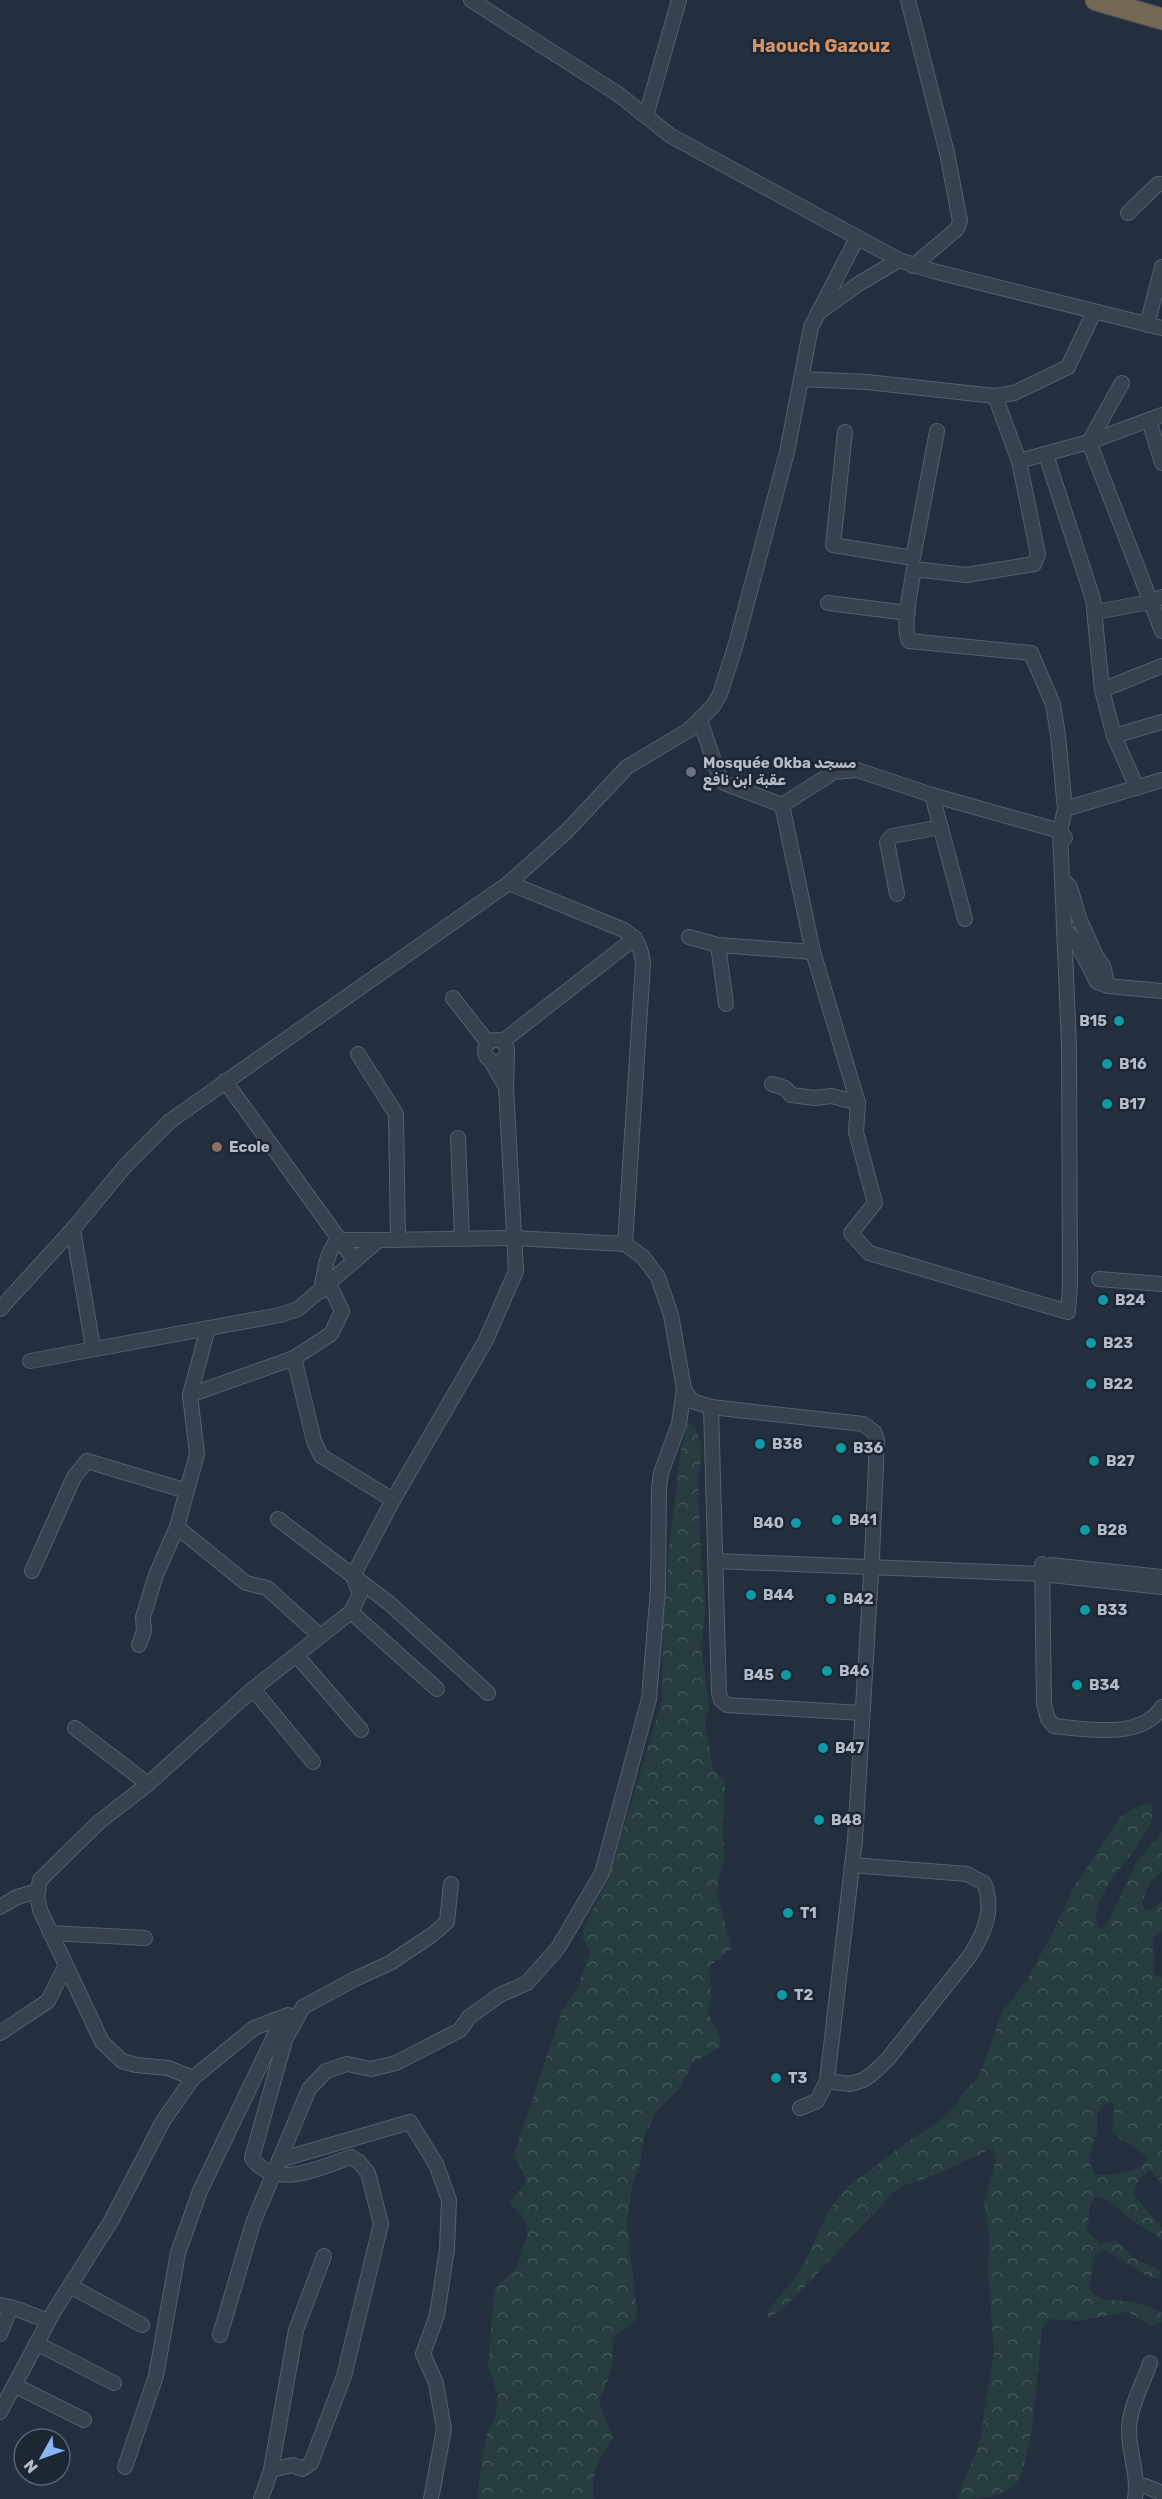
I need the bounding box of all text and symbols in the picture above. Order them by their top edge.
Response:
district label: Haouch Gazouz [752,35,890,57]
place label: Mosquée Okba مسجد عقبة ابن نافع [703,754,857,791]
marker: Mosquée Okba مسجد عقبة ابن نافع [684,765,698,779]
place label: B15 [1079,1012,1107,1030]
marker: B15 [1112,1014,1126,1028]
place label: B16 [1119,1055,1147,1073]
marker: B16 [1100,1057,1114,1071]
place label: B17 [1119,1095,1146,1113]
marker: B17 [1100,1097,1114,1111]
place label: Ecole [229,1138,270,1156]
marker: Ecole [210,1140,224,1154]
place label: B24 [1115,1291,1146,1309]
marker: B24 [1096,1293,1110,1307]
place label: B23 [1103,1334,1133,1352]
marker: B23 [1084,1336,1098,1350]
place label: B22 [1103,1375,1133,1393]
marker: B22 [1084,1377,1098,1391]
place label: B38 [772,1435,803,1453]
marker: B38 [753,1437,767,1451]
place label: B36 [853,1439,883,1457]
marker: B36 [834,1441,848,1455]
place label: B27 [1106,1452,1135,1470]
marker: B27 [1087,1454,1101,1468]
place label: B41 [849,1511,877,1529]
marker: B41 [830,1513,844,1527]
place label: B40 [753,1514,784,1532]
marker: B40 [789,1516,803,1530]
place label: B28 [1097,1521,1127,1539]
marker: B28 [1078,1523,1092,1537]
place label: B44 [763,1586,794,1604]
marker: B44 [744,1588,758,1602]
place label: B42 [843,1590,874,1608]
marker: B42 [824,1592,838,1606]
place label: B33 [1097,1601,1127,1619]
marker: B33 [1078,1603,1092,1617]
place label: B46 [839,1662,870,1680]
marker: B46 [820,1664,834,1678]
place label: B45 [744,1666,774,1684]
marker: B45 [779,1668,793,1682]
place label: B34 [1089,1676,1120,1694]
marker: B34 [1070,1678,1084,1692]
place label: B47 [835,1739,864,1757]
marker: B47 [816,1741,830,1755]
place label: B48 [831,1811,862,1829]
marker: B48 [812,1813,826,1827]
place label: T1 [800,1904,817,1922]
marker: T1 [781,1906,795,1920]
place label: T2 [794,1986,813,2004]
marker: T2 [775,1988,789,2002]
place label: T3 [788,2069,807,2087]
marker: T3 [769,2071,783,2085]
north arrow [12,2427,72,2487]
text: N [20,2456,42,2477]

